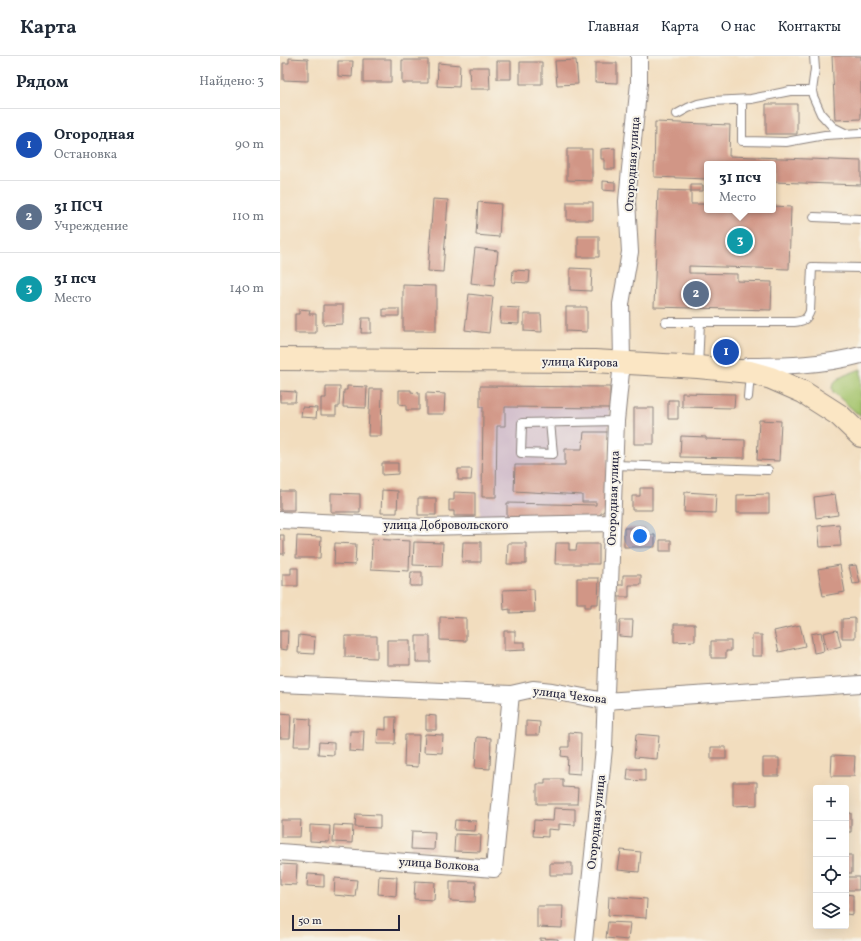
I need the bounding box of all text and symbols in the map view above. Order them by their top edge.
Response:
text: Карта [20,15,77,41]
text: Главная [588,18,639,37]
text: Карта [661,18,699,37]
text: О нас [721,18,756,37]
text: Контакты [778,18,841,37]
text: Рядом [16,71,69,94]
text: Найдено: 3 [199,73,264,91]
street label: Огородная улица [622,116,644,212]
text: Огородная [54,125,134,146]
text: 1 [26,136,32,154]
text: 90 m [235,136,264,154]
text: Остановка [54,146,117,164]
popup [704,161,776,213]
text: 31 псч [719,168,761,189]
text: Место [719,189,756,207]
text: 31 ПСЧ [54,197,103,218]
text: 2 [26,208,32,226]
text: 110 m [232,208,264,226]
text: Учреждение [54,218,128,236]
pin: 3 [727,226,753,256]
text: 31 псч [54,269,96,290]
pin: 2 [683,279,709,309]
text: 3 [26,280,32,298]
text: 140 m [230,280,264,298]
text: Место [54,290,91,308]
pin: 1 [713,337,739,367]
street label: улица Кирова [542,354,618,372]
street label: Огородная улица [604,450,624,546]
street label: улица Добровольского [384,518,508,534]
your location [630,526,650,546]
street label: улица Чехова [532,684,608,708]
street label: Огородная улица [584,774,610,870]
map controls [813,785,849,929]
button: + [813,785,849,821]
button: − [813,821,849,857]
street label: улица Волкова [398,854,480,876]
button: locate [813,857,849,893]
button: layers [813,893,849,929]
scale bar [292,913,400,932]
text: 50 m [298,914,322,929]

